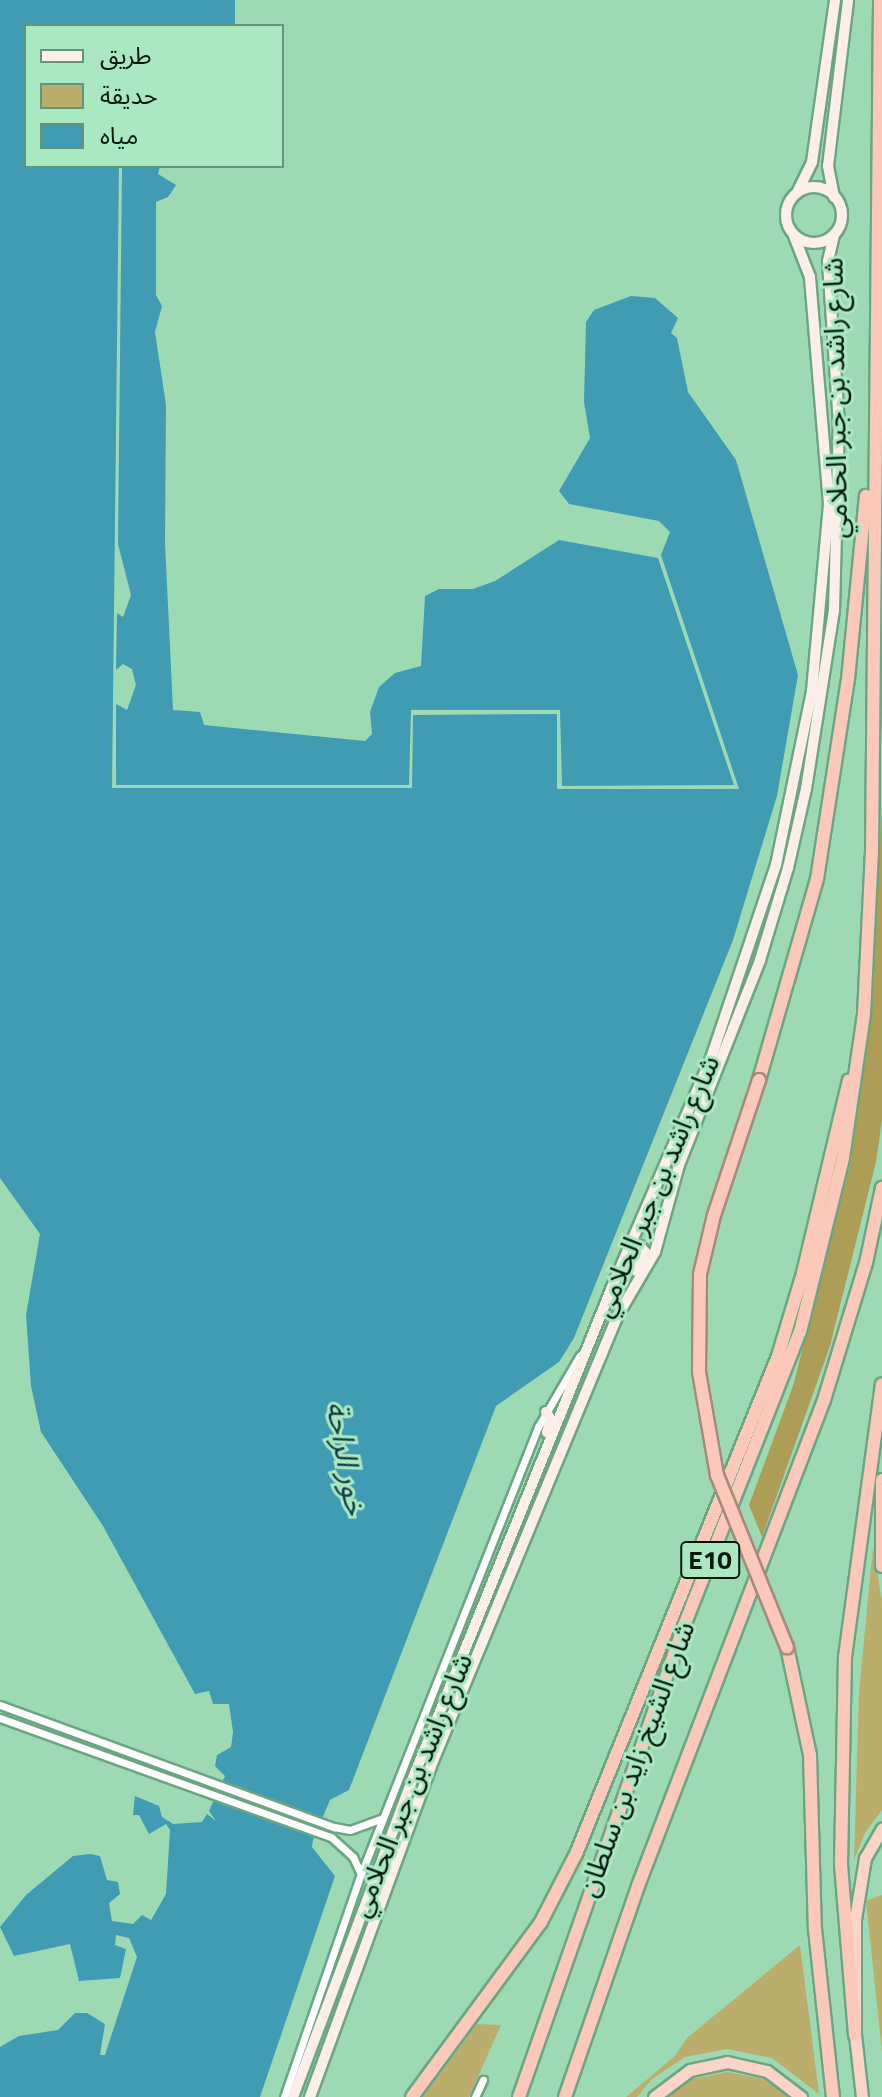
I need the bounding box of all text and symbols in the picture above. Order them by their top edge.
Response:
legend [24,24,284,168]
text: طريق [100,37,152,73]
text: حديقة [100,77,158,113]
text: مياه [100,117,138,153]
street label: شارع راشد بن جبر الحلامي [816,257,854,539]
street label: شارع راشد بن جبر الحلامي [586,1050,726,1322]
water label: خور الراحة [319,1398,375,1518]
road number: E10 [680,1538,740,1582]
street label: شارع الشيخ زايد بن سلطان [571,1617,701,1901]
street label: شارع راشد بن جبر الحلامي [343,1648,479,1922]

